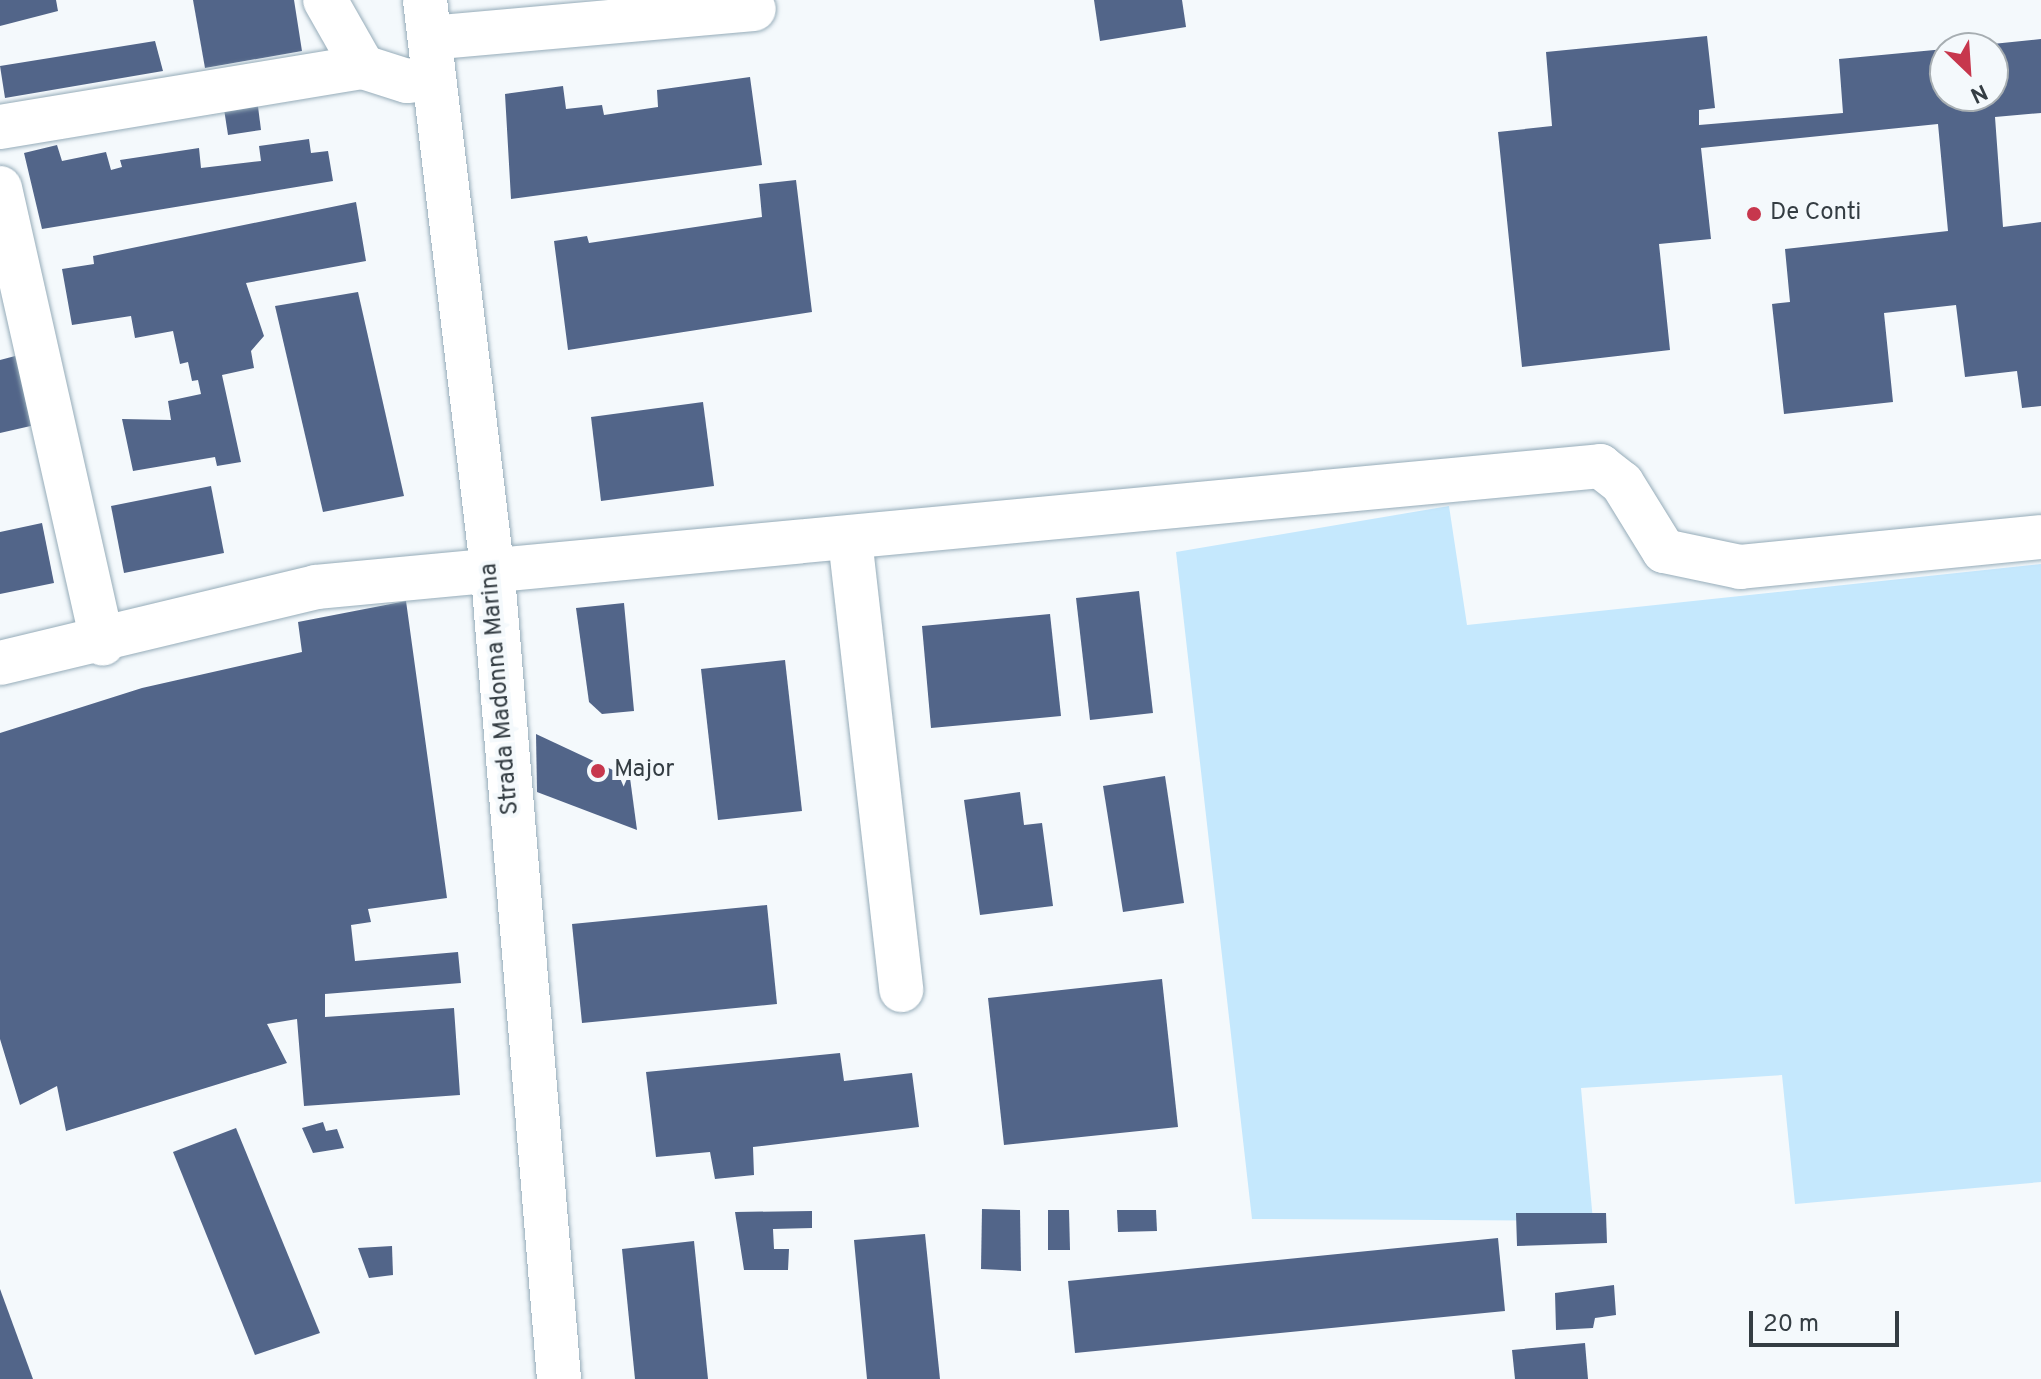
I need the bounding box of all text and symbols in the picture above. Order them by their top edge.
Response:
north arrow [1929,32,2009,112]
text: N [1966,77,1991,108]
place label: De Conti [1770,200,1861,228]
marker: De Conti [1745,205,1763,223]
street label: Strada Madonna Marina [476,562,526,816]
place label: Major [614,757,675,785]
marker: Major [589,762,607,780]
scale bar [1753,1295,1903,1345]
text: 20 m [1763,1310,1819,1340]

